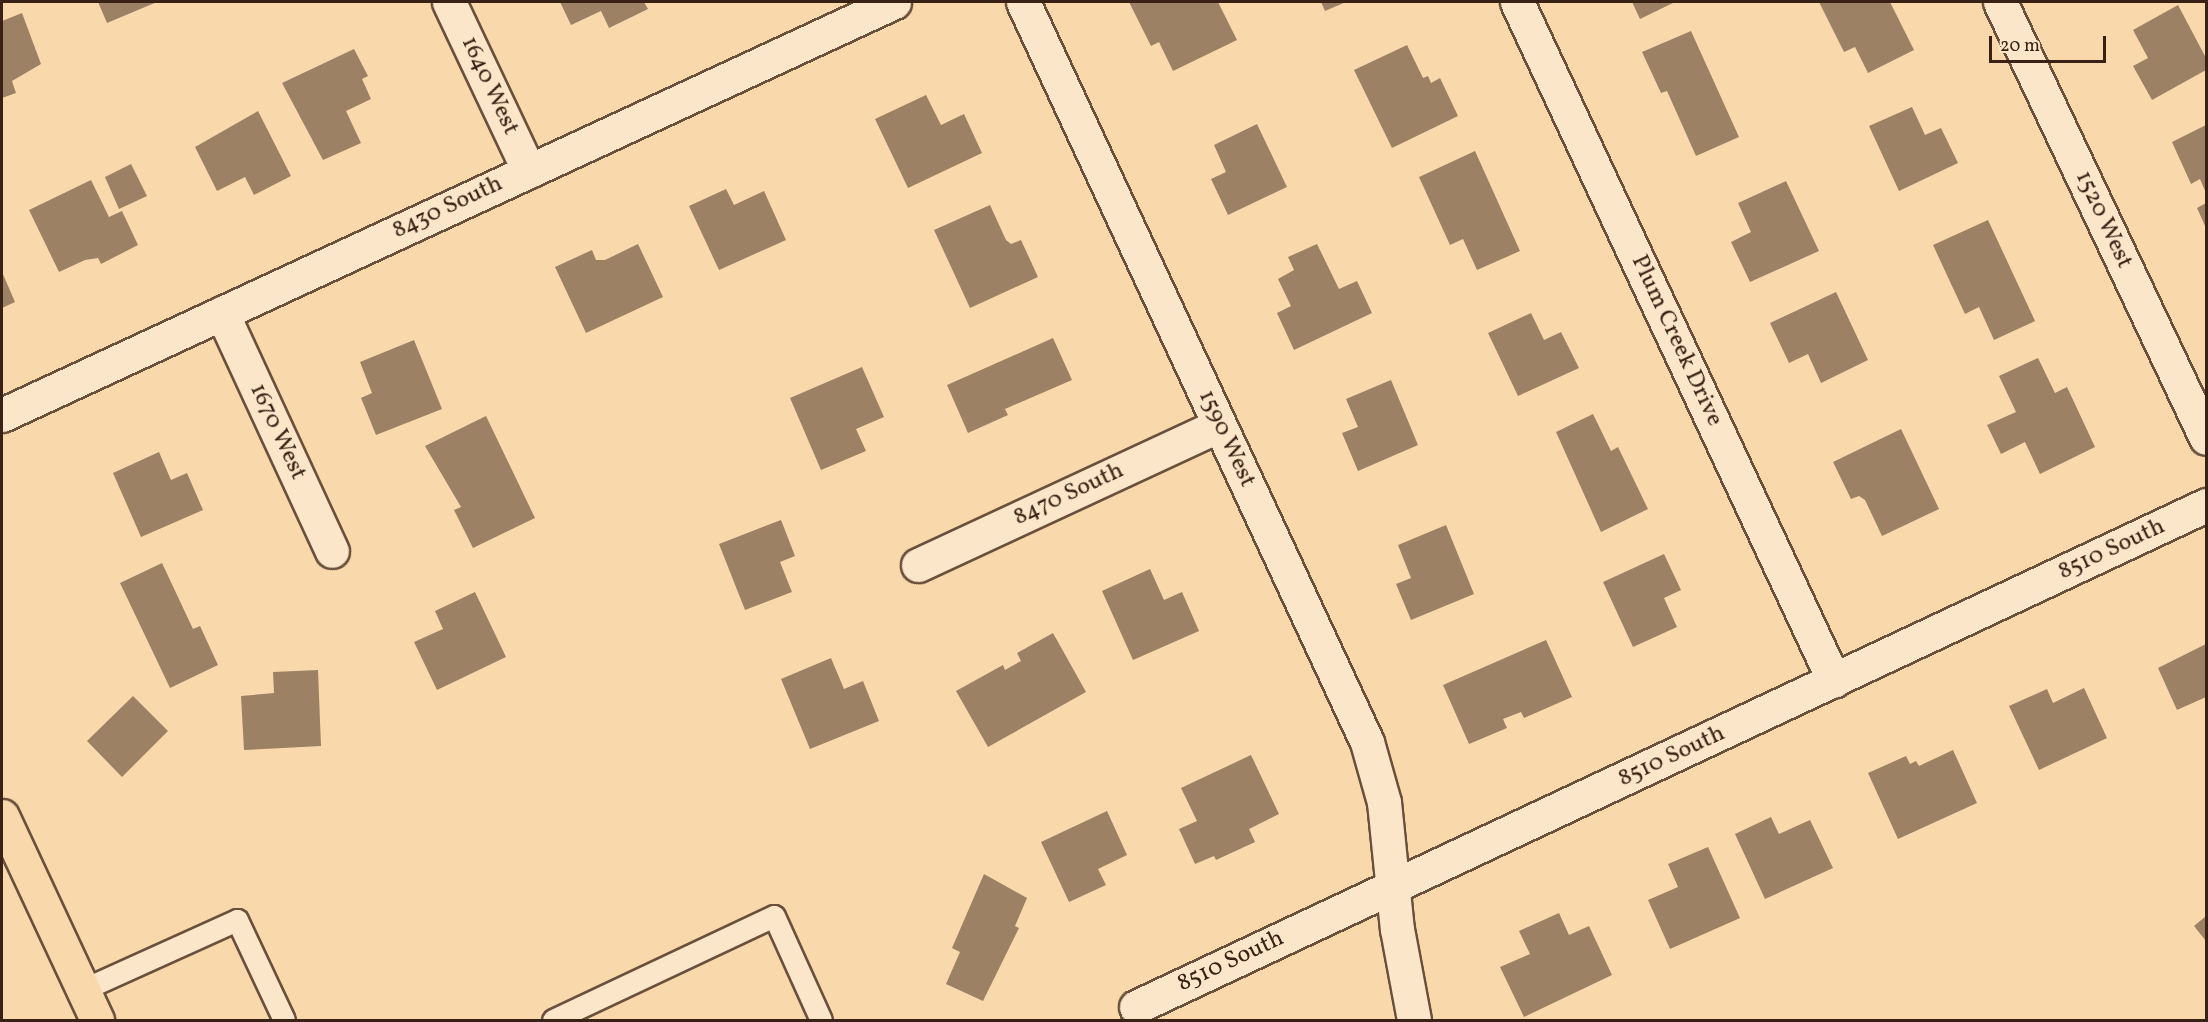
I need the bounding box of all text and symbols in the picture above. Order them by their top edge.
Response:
scale bar [1992,24,2109,62]
street label: 1640 West [454,32,524,140]
text: 20 m [2000,34,2040,59]
street label: 1520 West [2068,166,2138,274]
street label: 8430 South [388,170,508,246]
street label: Plum Creek Drive [1624,251,1728,431]
street label: 1670 West [242,379,312,485]
street label: 1590 West [1191,385,1261,493]
street label: 8470 South [1009,457,1129,533]
street label: 8510 South [2054,513,2170,587]
street label: 8510 South [1614,720,1730,794]
street label: 8510 South [1173,925,1289,999]

